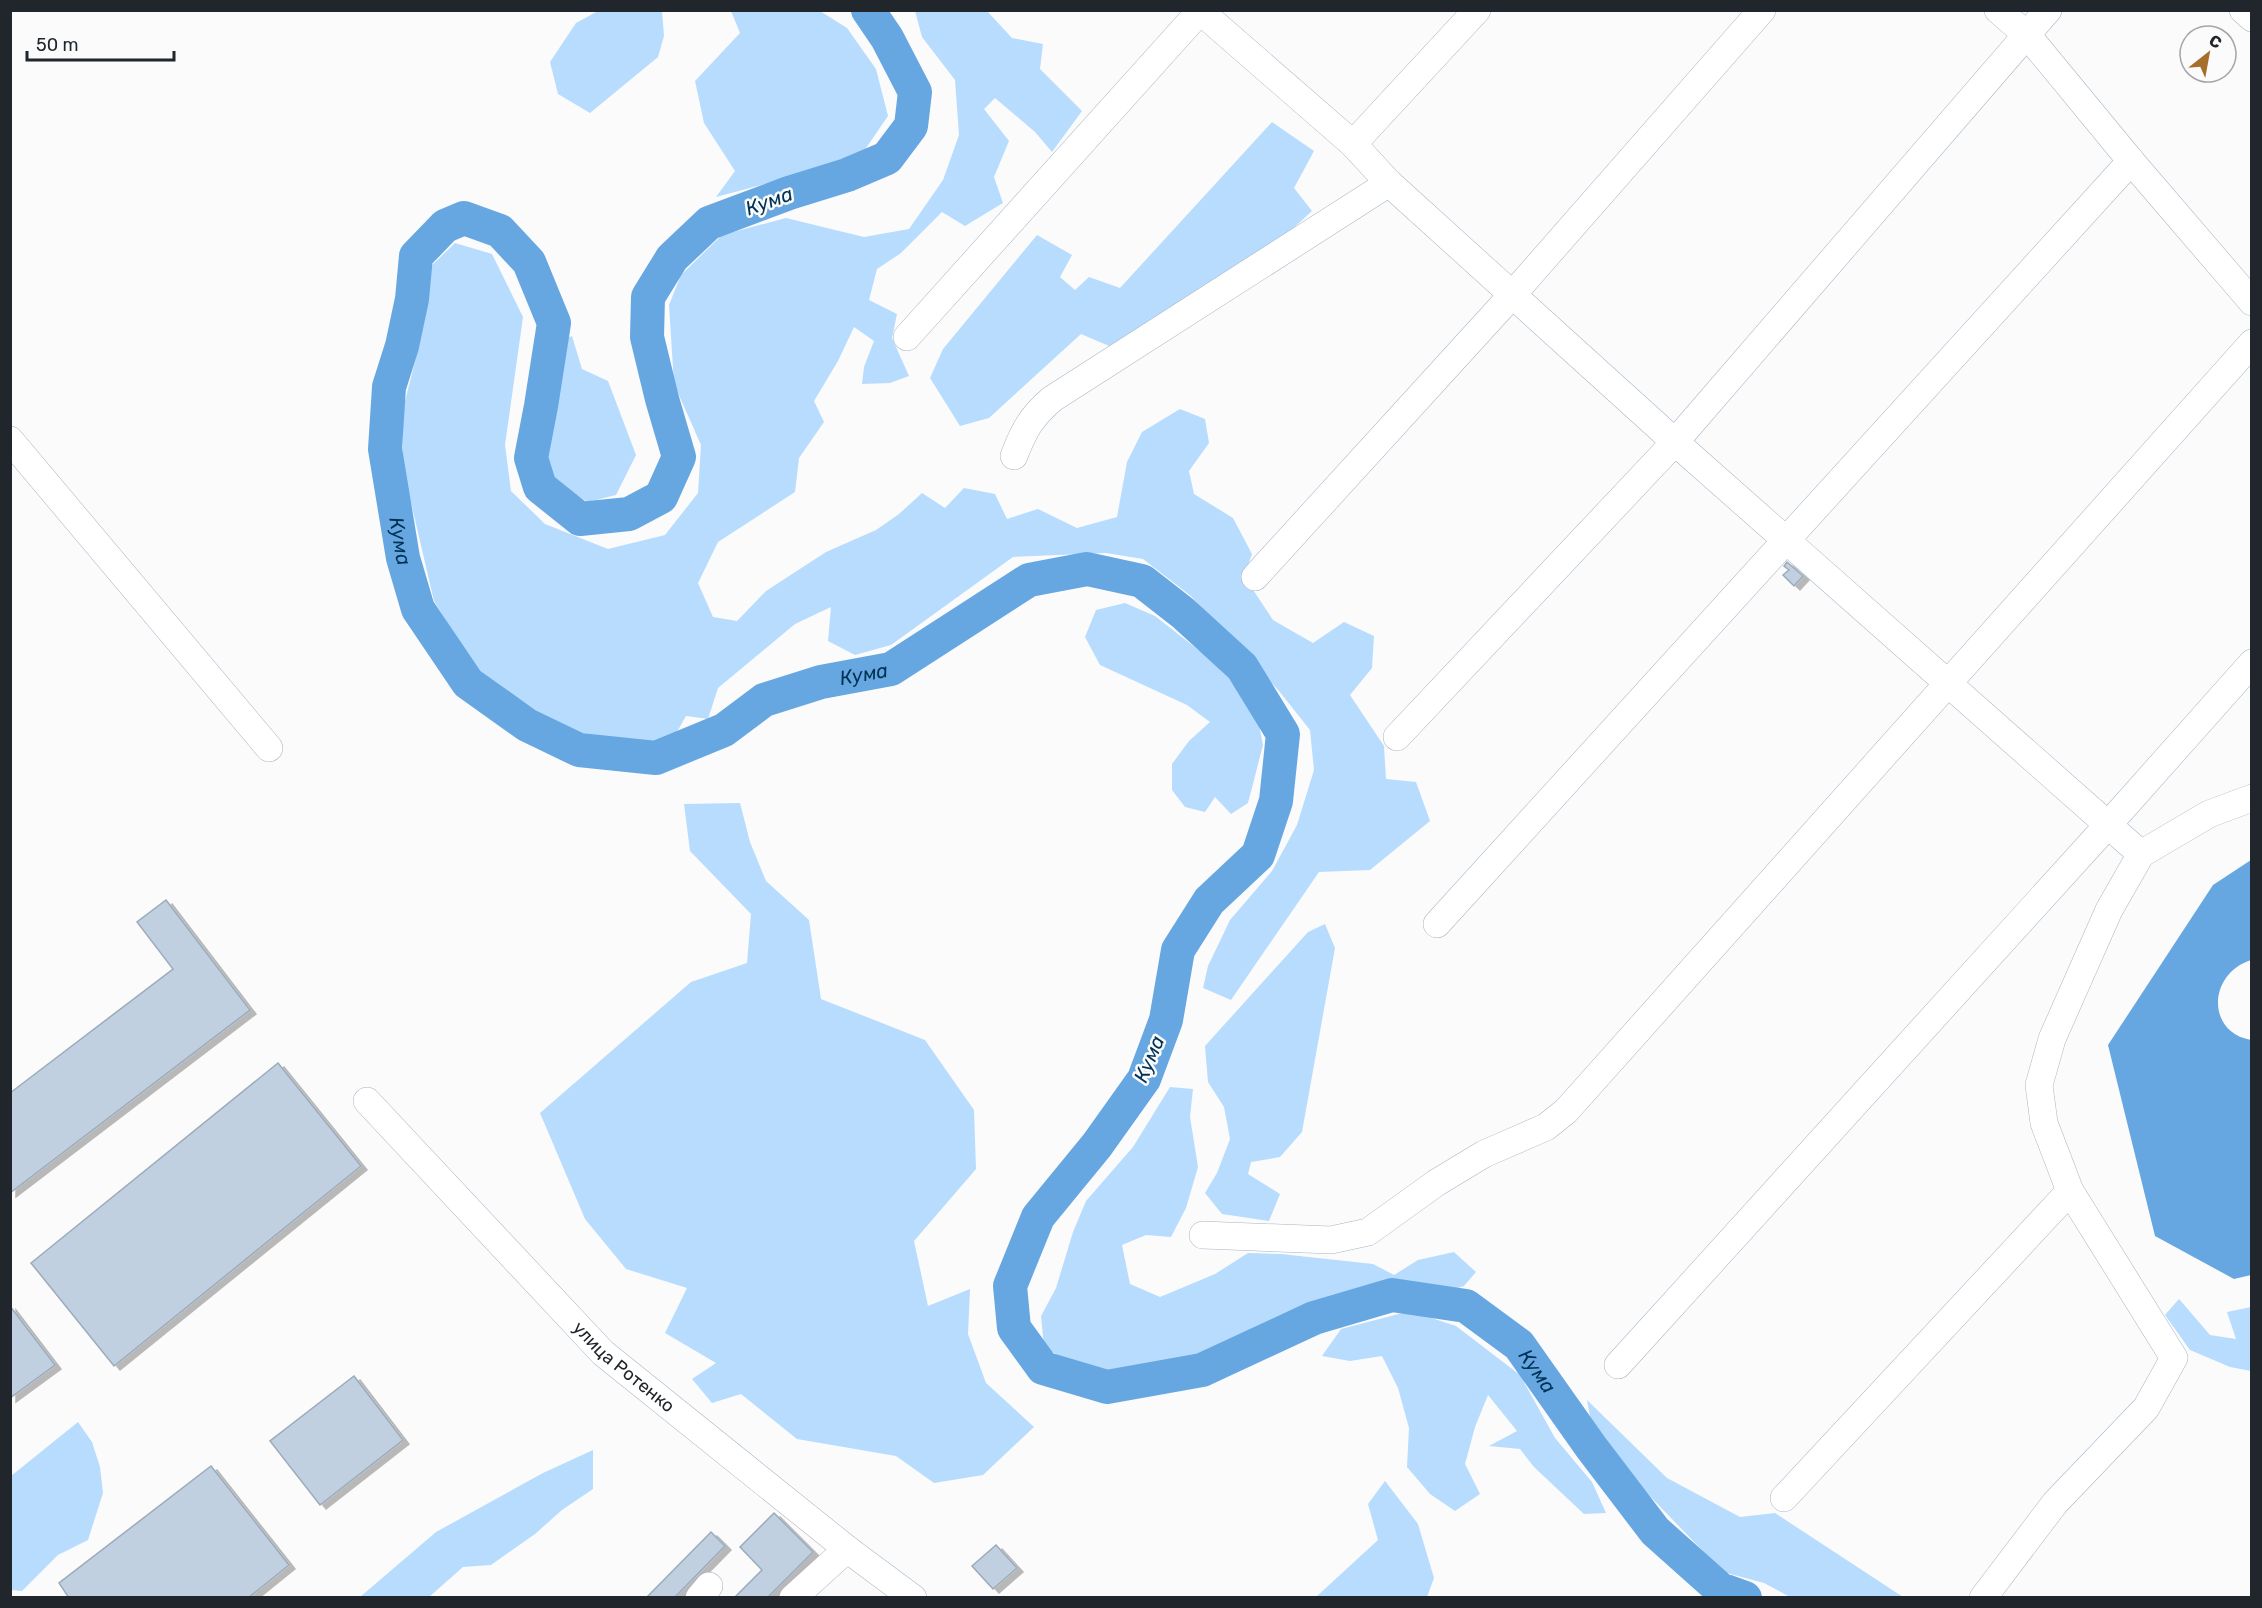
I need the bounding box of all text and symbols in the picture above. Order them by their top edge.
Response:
scale bar [27,24,174,62]
north arrow [2178,24,2238,84]
text: С [2206,31,2225,53]
text: 50 m [36,34,79,56]
water label: Кума [742,181,796,221]
water label: Кума [384,515,417,568]
water label: Кума [838,658,890,690]
water label: Кума [1128,1032,1170,1086]
street label: улица Ротенко [568,1317,679,1417]
water label: Кума [1514,1344,1561,1398]

